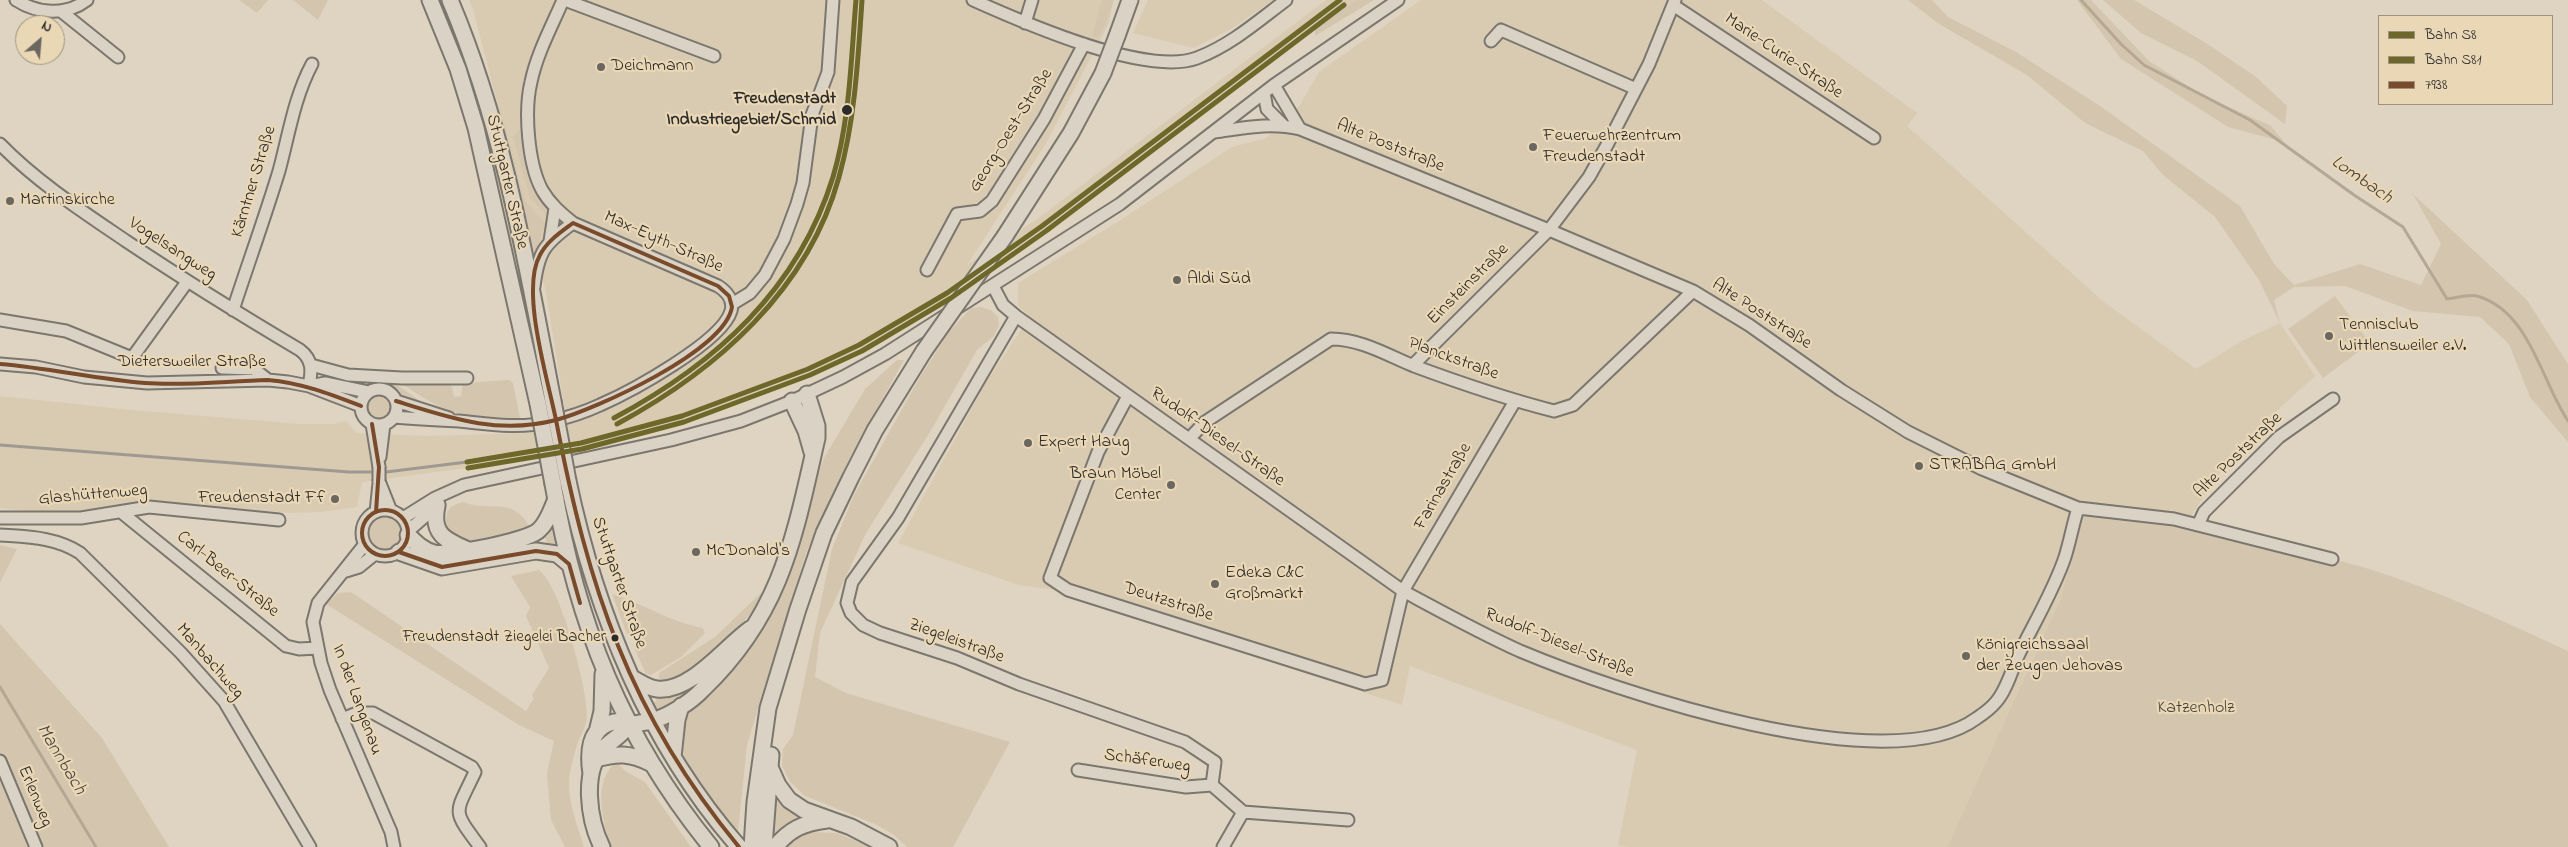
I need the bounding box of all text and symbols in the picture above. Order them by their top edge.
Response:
street label: Marie-Curie-Straße [1720,9,1846,105]
north arrow [15,15,65,65]
legend [2378,15,2553,105]
text: N [38,16,56,39]
text: Bahn S8 [2425,24,2477,46]
text: Bahn S81 [2425,49,2482,71]
place label: Deichmann [611,56,693,78]
marker: Deichmann [595,61,607,73]
street label: Georg-Oest-Straße [965,65,1059,197]
text: 7938 [2425,74,2448,96]
place label: Freudenstadt Industriegebiet/Schmid [666,89,836,132]
marker: Freudenstadt Industriegebiet/Schmid [840,103,854,117]
street label: Stuttgarter Straße [480,112,532,252]
street label: Alte Poststraße [1333,116,1447,178]
street label: Kärntner Straße [228,124,282,240]
place label: Feuerwehrzentrum Freudenstadt [1543,126,1681,168]
marker: Feuerwehrzentrum Freudenstadt [1527,141,1539,153]
water label: Lombach [2326,152,2396,210]
place label: Martinskirche [20,190,115,212]
marker: Martinskirche [4,195,16,207]
street label: Max-Eyth-Straße [600,207,726,279]
street label: Vogelsangweg [124,213,220,287]
street label: Einsteinstraße [1424,240,1514,330]
place label: Aldi Süd [1187,269,1251,291]
marker: Aldi Süd [1171,274,1183,286]
street label: Alte Poststraße [1707,275,1815,355]
place label: Tennisclub Wittlensweiler e.V. [2339,315,2466,358]
marker: Tennisclub Wittlensweiler e.V. [2323,330,2335,342]
street label: Planckstraße [1405,334,1501,386]
street label: Dietersweiler Straße [118,352,266,374]
street label: Rudolf-Diesel-Straße [1146,384,1288,492]
street label: Alte Poststraße [2190,408,2288,504]
place label: Expert Haug [1038,432,1129,454]
marker: Expert Haug [1022,437,1034,449]
street label: Farinastraße [1410,440,1478,534]
place label: STRABAG GmbH [1929,455,2056,477]
marker: STRABAG GmbH [1913,460,1925,472]
place label: Braun Möbel Center [1070,464,1161,506]
marker: Braun Möbel Center [1165,479,1177,491]
street label: Glashüttenweg [38,480,148,512]
place label: Freudenstadt Ff [198,488,325,510]
marker: Freudenstadt Ff [329,493,341,505]
street label: Stuttgarter Straße [585,514,651,652]
street label: Carl-Beer-Straße [171,527,283,623]
place label: McDonald's [706,541,790,563]
marker: McDonald's [690,546,702,558]
place label: Edeka C&C Großmarkt [1225,563,1304,606]
street label: Deutzstraße [1120,578,1216,628]
marker: Edeka C&C Großmarkt [1209,578,1221,590]
street label: Rudolf-Diesel-Straße [1481,604,1637,684]
street label: Ziegeleistraße [905,615,1007,669]
street label: Manbachweg [170,620,248,704]
place label: Freudenstadt Ziegelei Bacher [403,628,606,648]
marker: Freudenstadt Ziegelei Bacher [610,633,620,643]
place label: Königreichssaal der Zeugen Jehovas [1976,635,2123,678]
street label: In der Langenau [326,642,386,758]
marker: Königreichssaal der Zeugen Jehovas [1960,650,1972,662]
park label: Katzenholz [2158,698,2234,720]
water label: Mannbach [30,721,90,799]
street label: Schäferweg [1102,745,1192,779]
street label: Erlenweg [11,763,57,831]

